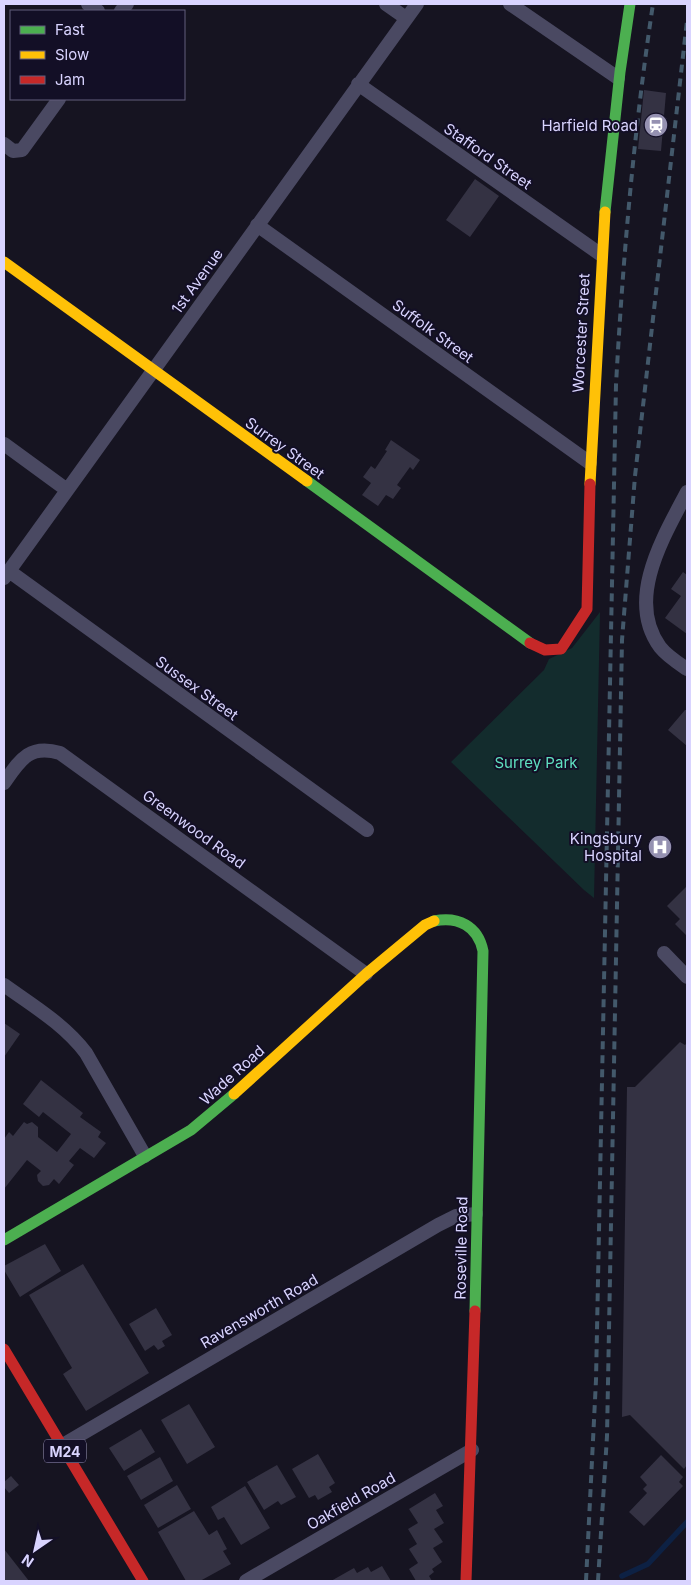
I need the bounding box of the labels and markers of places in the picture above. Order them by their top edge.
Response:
station icon: Harfield Road [643,112,669,138]
place label: Harfield Road [541,116,638,135]
place label: Kingsbury Hospital [570,829,643,865]
hospital icon: Kingsbury Hospital [647,834,673,860]

